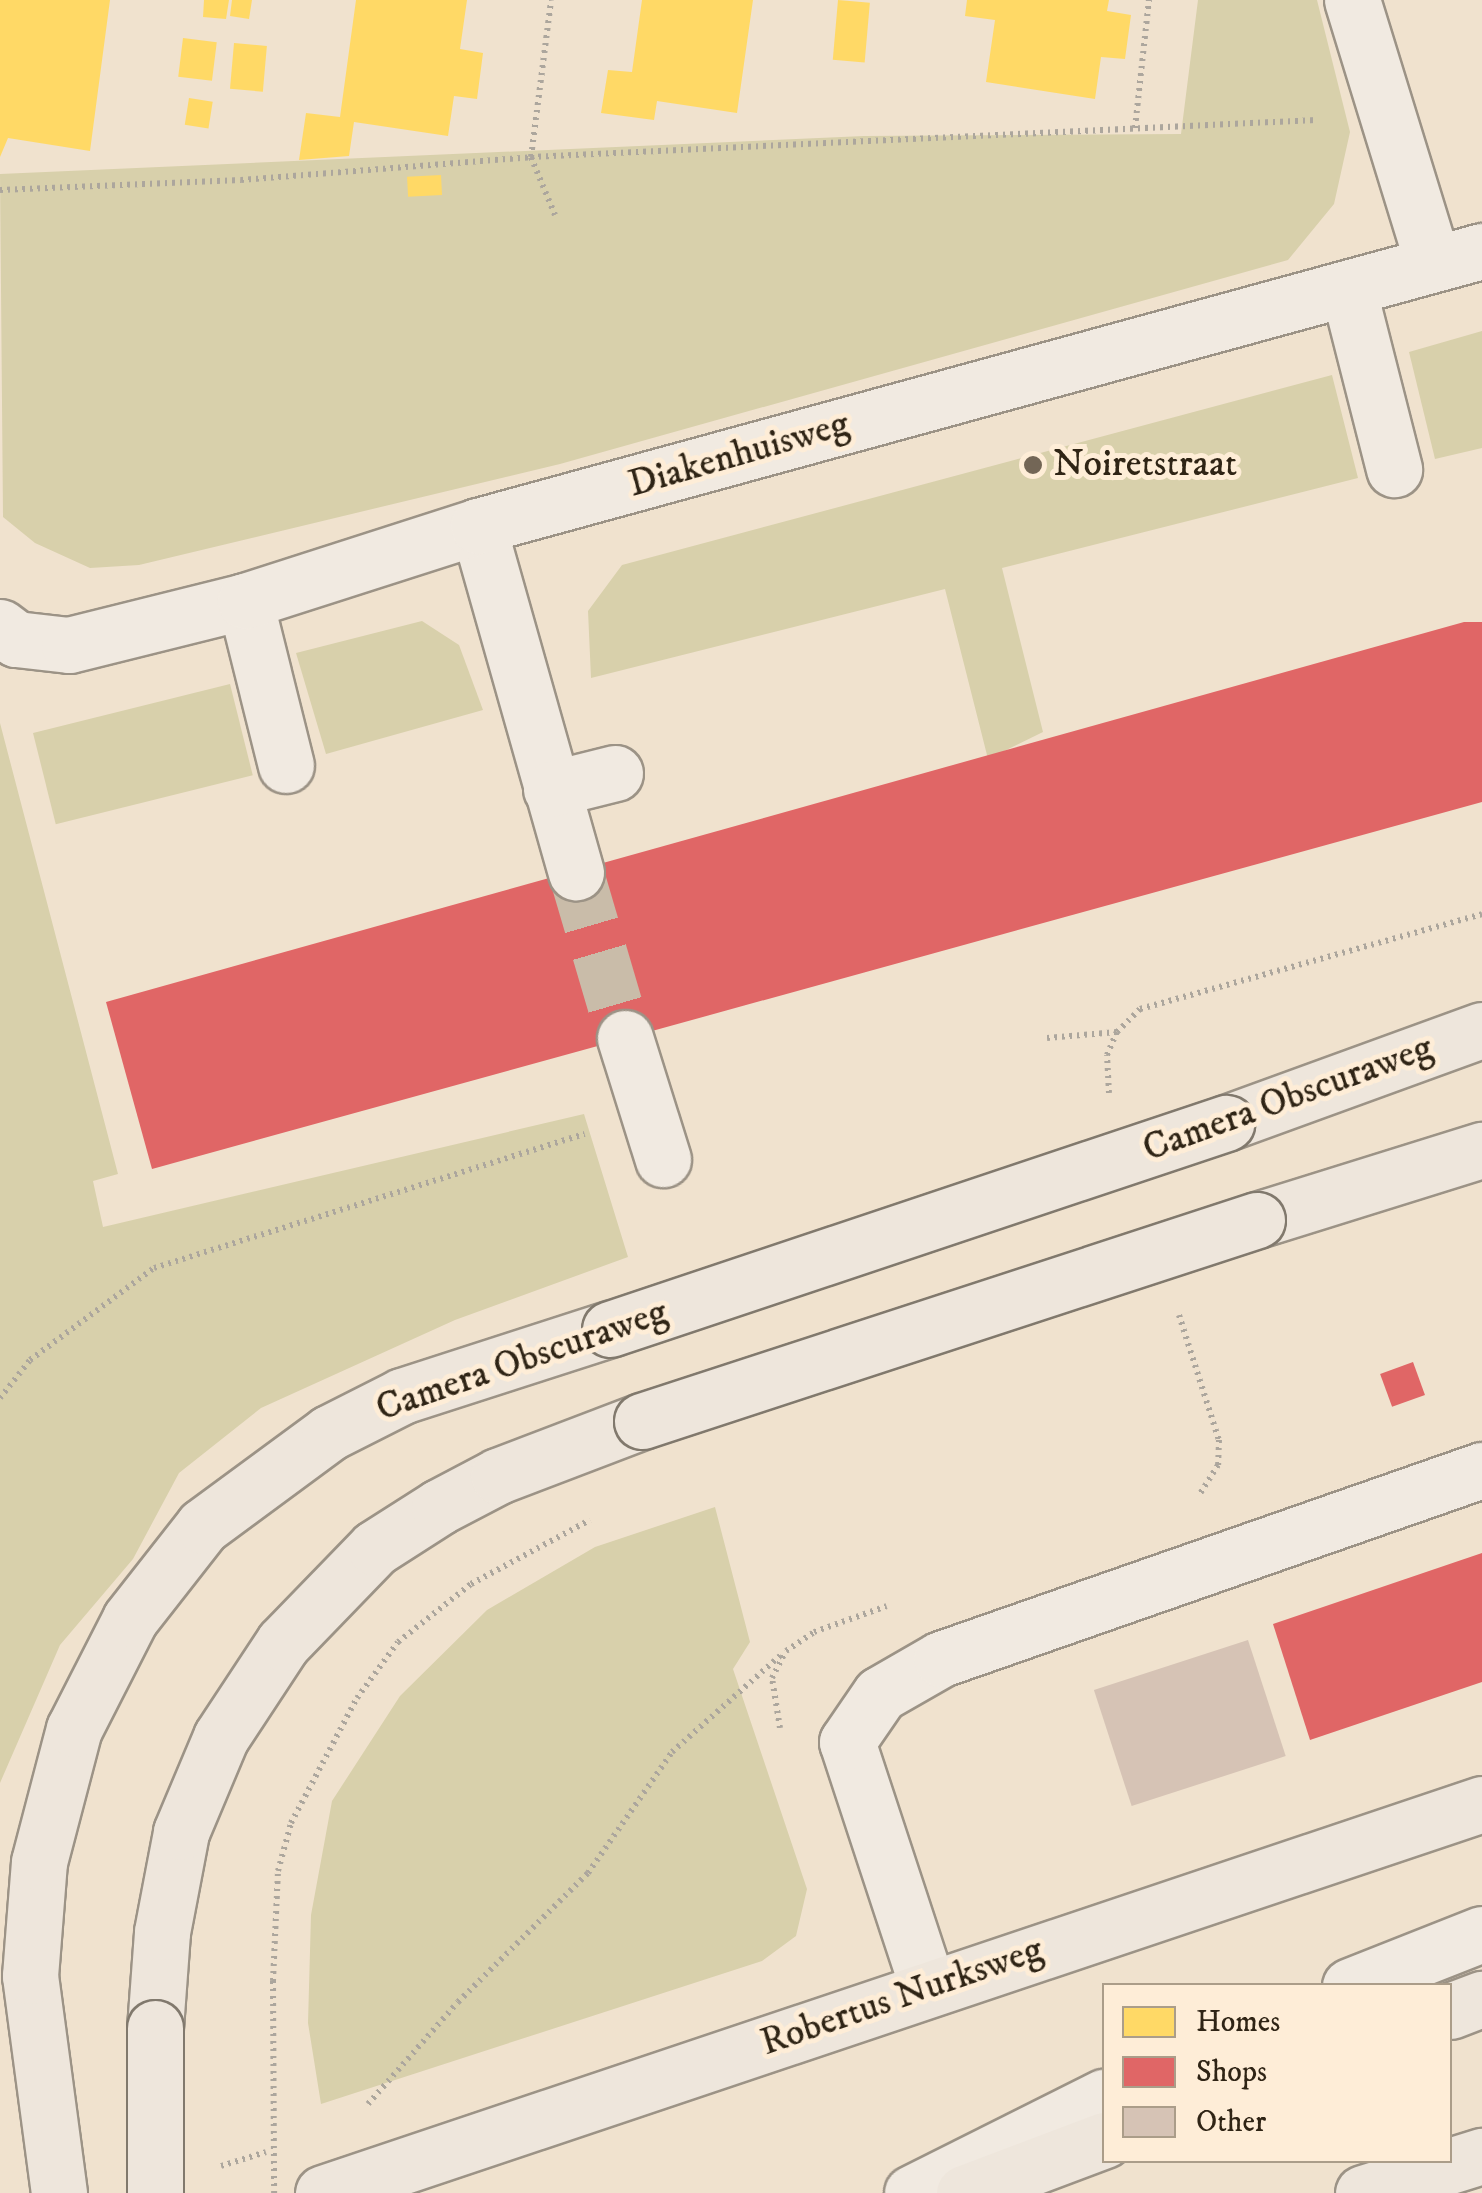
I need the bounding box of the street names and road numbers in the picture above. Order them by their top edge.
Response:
street label: Diakenhuisweg [623,402,855,508]
street label: Camera Obscuraweg [1137,1025,1439,1173]
street label: Camera Obscuraweg [370,1290,674,1432]
street label: Robertus Nurksweg [755,1927,1049,2067]

